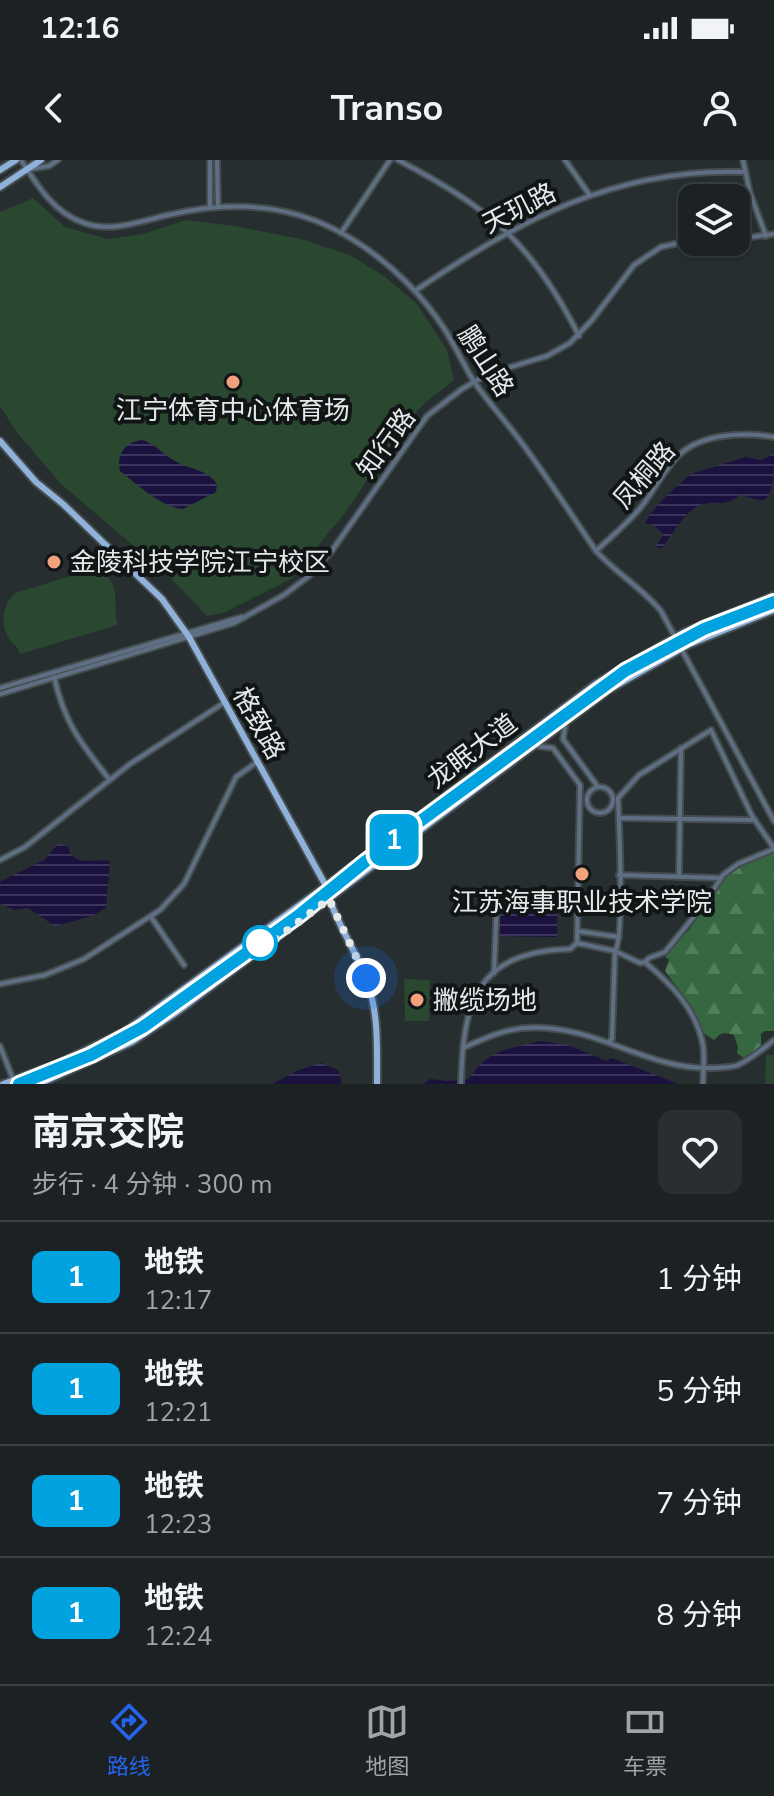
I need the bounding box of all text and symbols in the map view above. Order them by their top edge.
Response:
text: 12:16 [40,8,119,49]
text: Transo [331,84,443,133]
icon: back [32,86,76,130]
icon: person [698,86,742,130]
street label: 天玑路 [477,175,562,242]
map controls [678,184,750,256]
button: layers [678,184,750,256]
street label: 鹏山路 [450,319,522,404]
marker: 江宁体育中心体育场 [224,373,242,391]
place label: 江宁体育中心体育场 [116,393,350,428]
street label: 知行路 [349,401,423,485]
street label: 凤桐路 [606,434,683,516]
place label: 金陵科技学院江宁校区 [70,545,330,580]
marker: 金陵科技学院江宁校区 [45,553,63,571]
street label: 格致路 [224,681,293,766]
street label: 龙眠大道 [420,706,524,797]
line badge: 1 [368,814,420,866]
text: 1 [386,821,402,859]
marker: 江苏海事职业技术学院 [573,865,591,883]
place label: 江苏海事职业技术学院 [452,885,712,920]
unlabelled marker [243,926,277,960]
your location [346,958,386,998]
place label: 撇缆场地 [433,983,537,1018]
marker: 撇缆场地 [408,991,426,1009]
text: 南京交院 [32,1107,184,1158]
button: heart [658,1110,742,1194]
text: 步行 · 4 分钟 · 300 m [32,1167,273,1202]
text: 地铁 [144,1242,204,1283]
text: 1 [68,1258,84,1296]
text: 1 分钟 [656,1259,742,1300]
text: 12:17 [144,1283,212,1318]
text: 地铁 [144,1354,204,1395]
text: 1 [68,1370,84,1408]
text: 5 分钟 [656,1371,742,1412]
text: 12:21 [144,1395,212,1430]
text: 地铁 [144,1466,204,1507]
text: 1 [68,1482,84,1520]
text: 7 分钟 [656,1483,742,1524]
text: 12:23 [144,1507,212,1542]
text: 地铁 [144,1578,204,1619]
text: 1 [68,1594,84,1632]
text: 8 分钟 [656,1595,742,1636]
text: 12:24 [144,1619,212,1654]
tab: 路线 [107,1700,151,1782]
tab: 地图 [365,1700,409,1782]
tab: 车票 [623,1700,667,1782]

